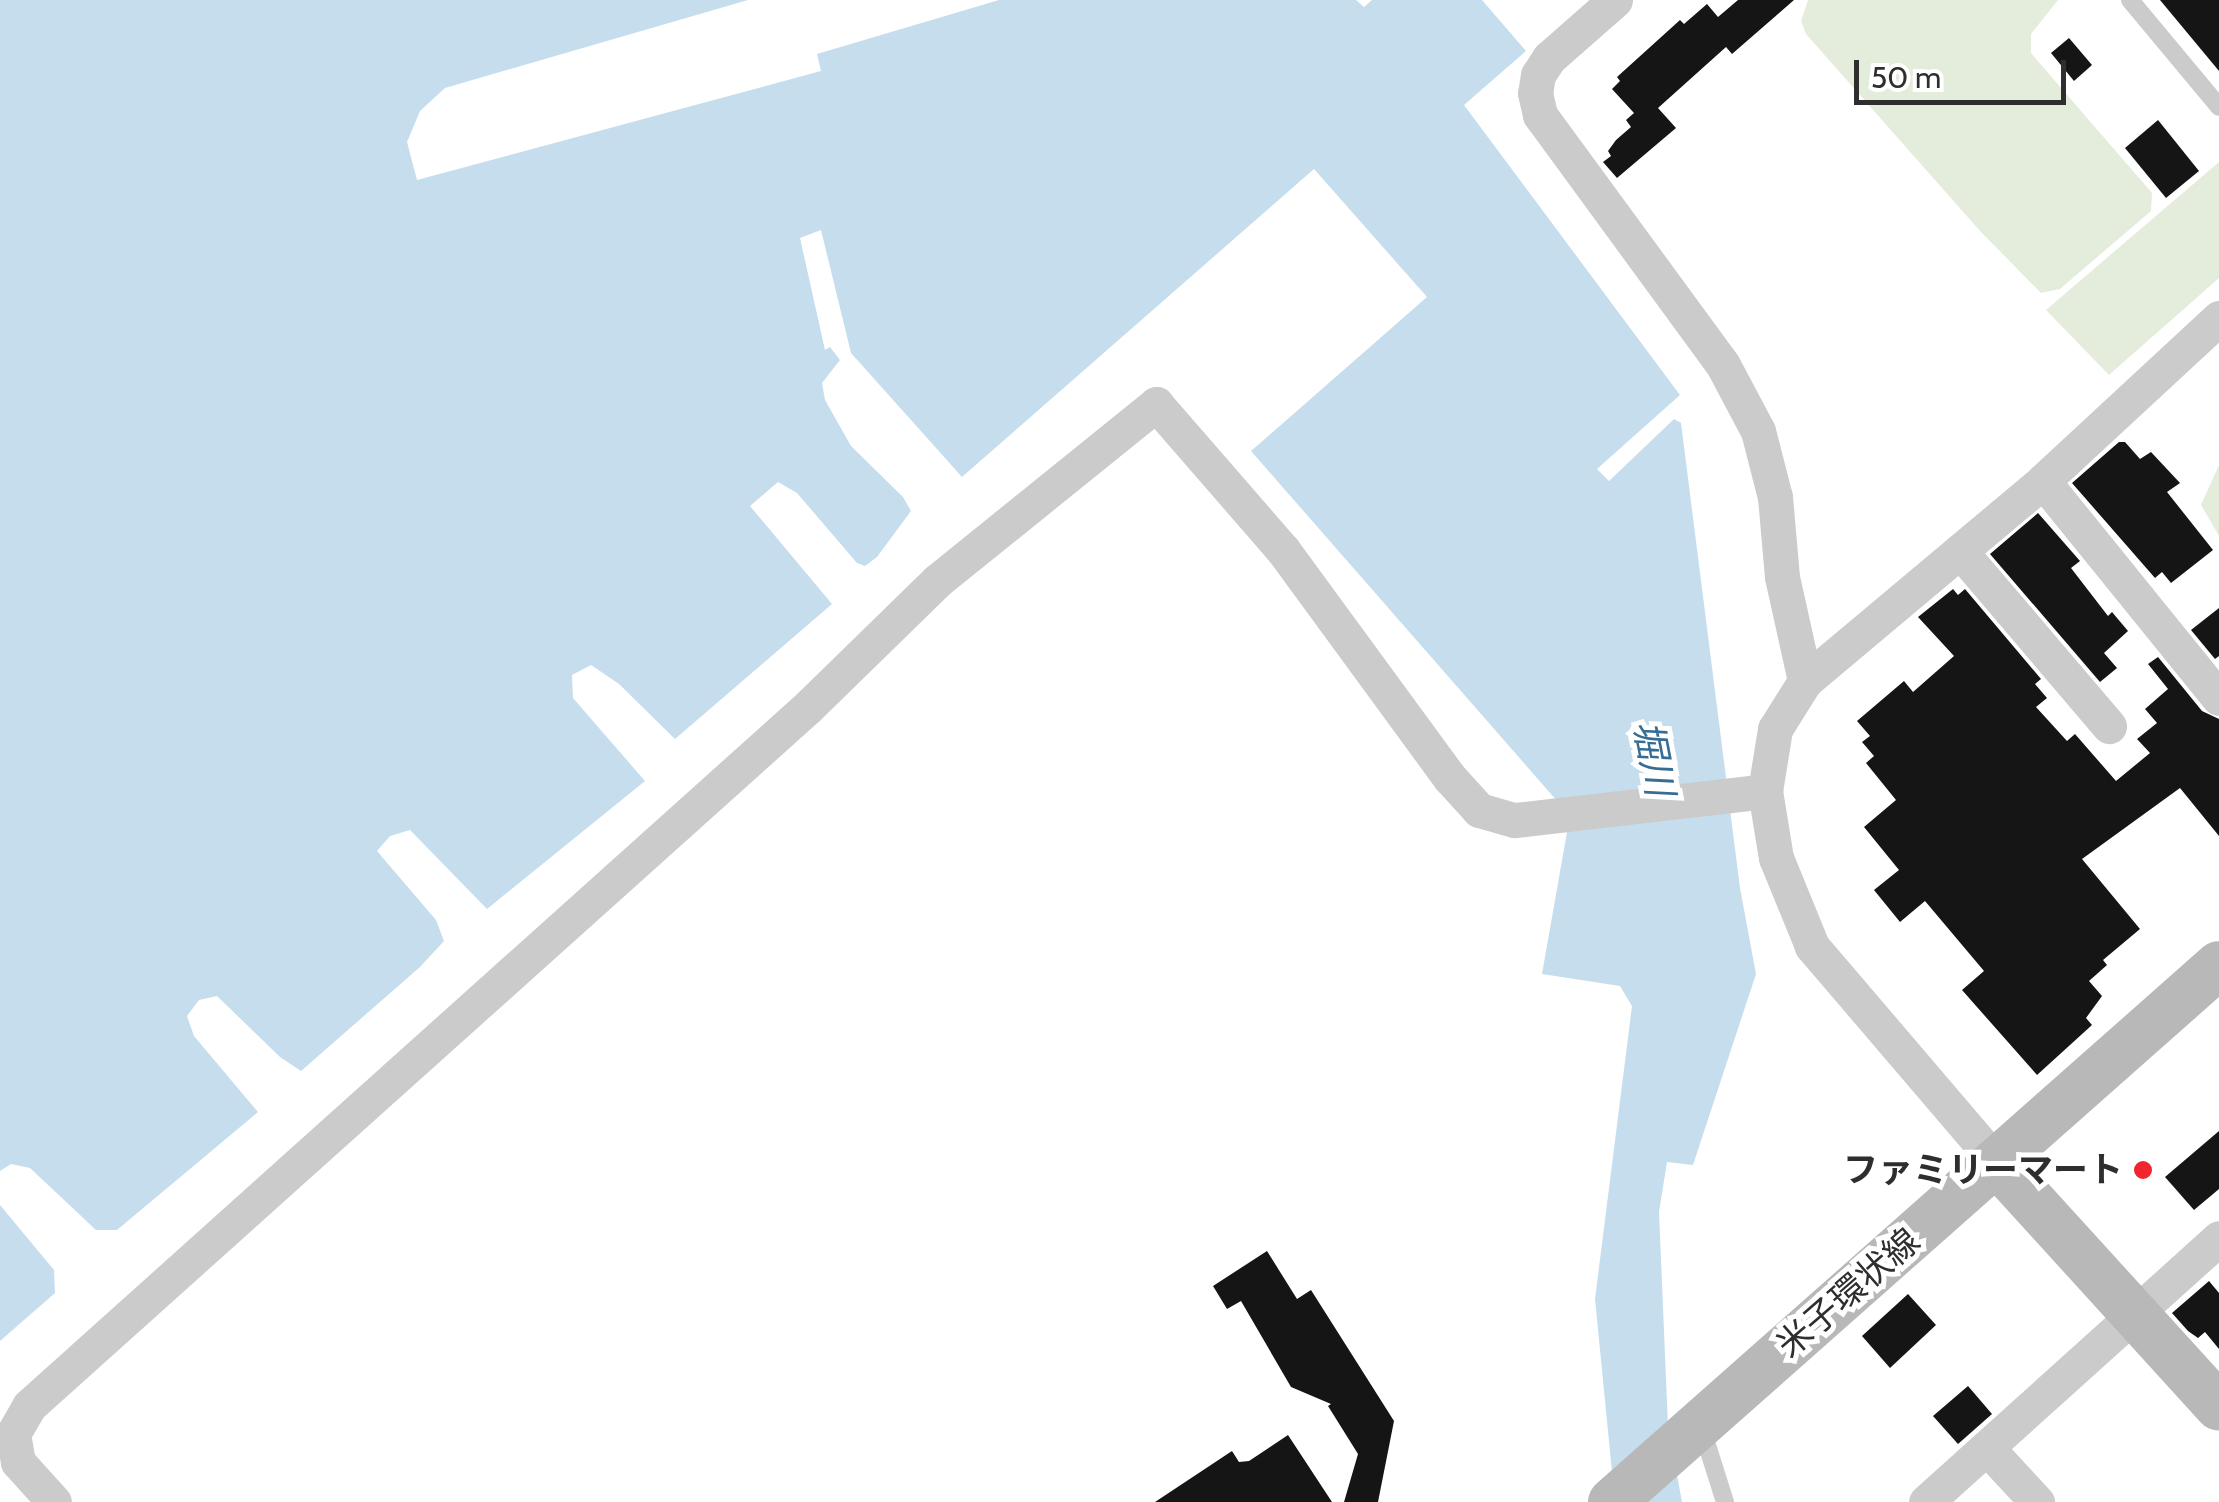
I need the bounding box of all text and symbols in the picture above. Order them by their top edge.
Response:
scale bar [1859,40,2072,102]
text: 50 m [1871,59,1941,96]
water label: 堀川 [1624,716,1684,800]
place label: ファミリーマート [1843,1149,2123,1191]
marker: ファミリーマート [2132,1159,2154,1181]
street label: 米子環状線 [1768,1220,1928,1366]

